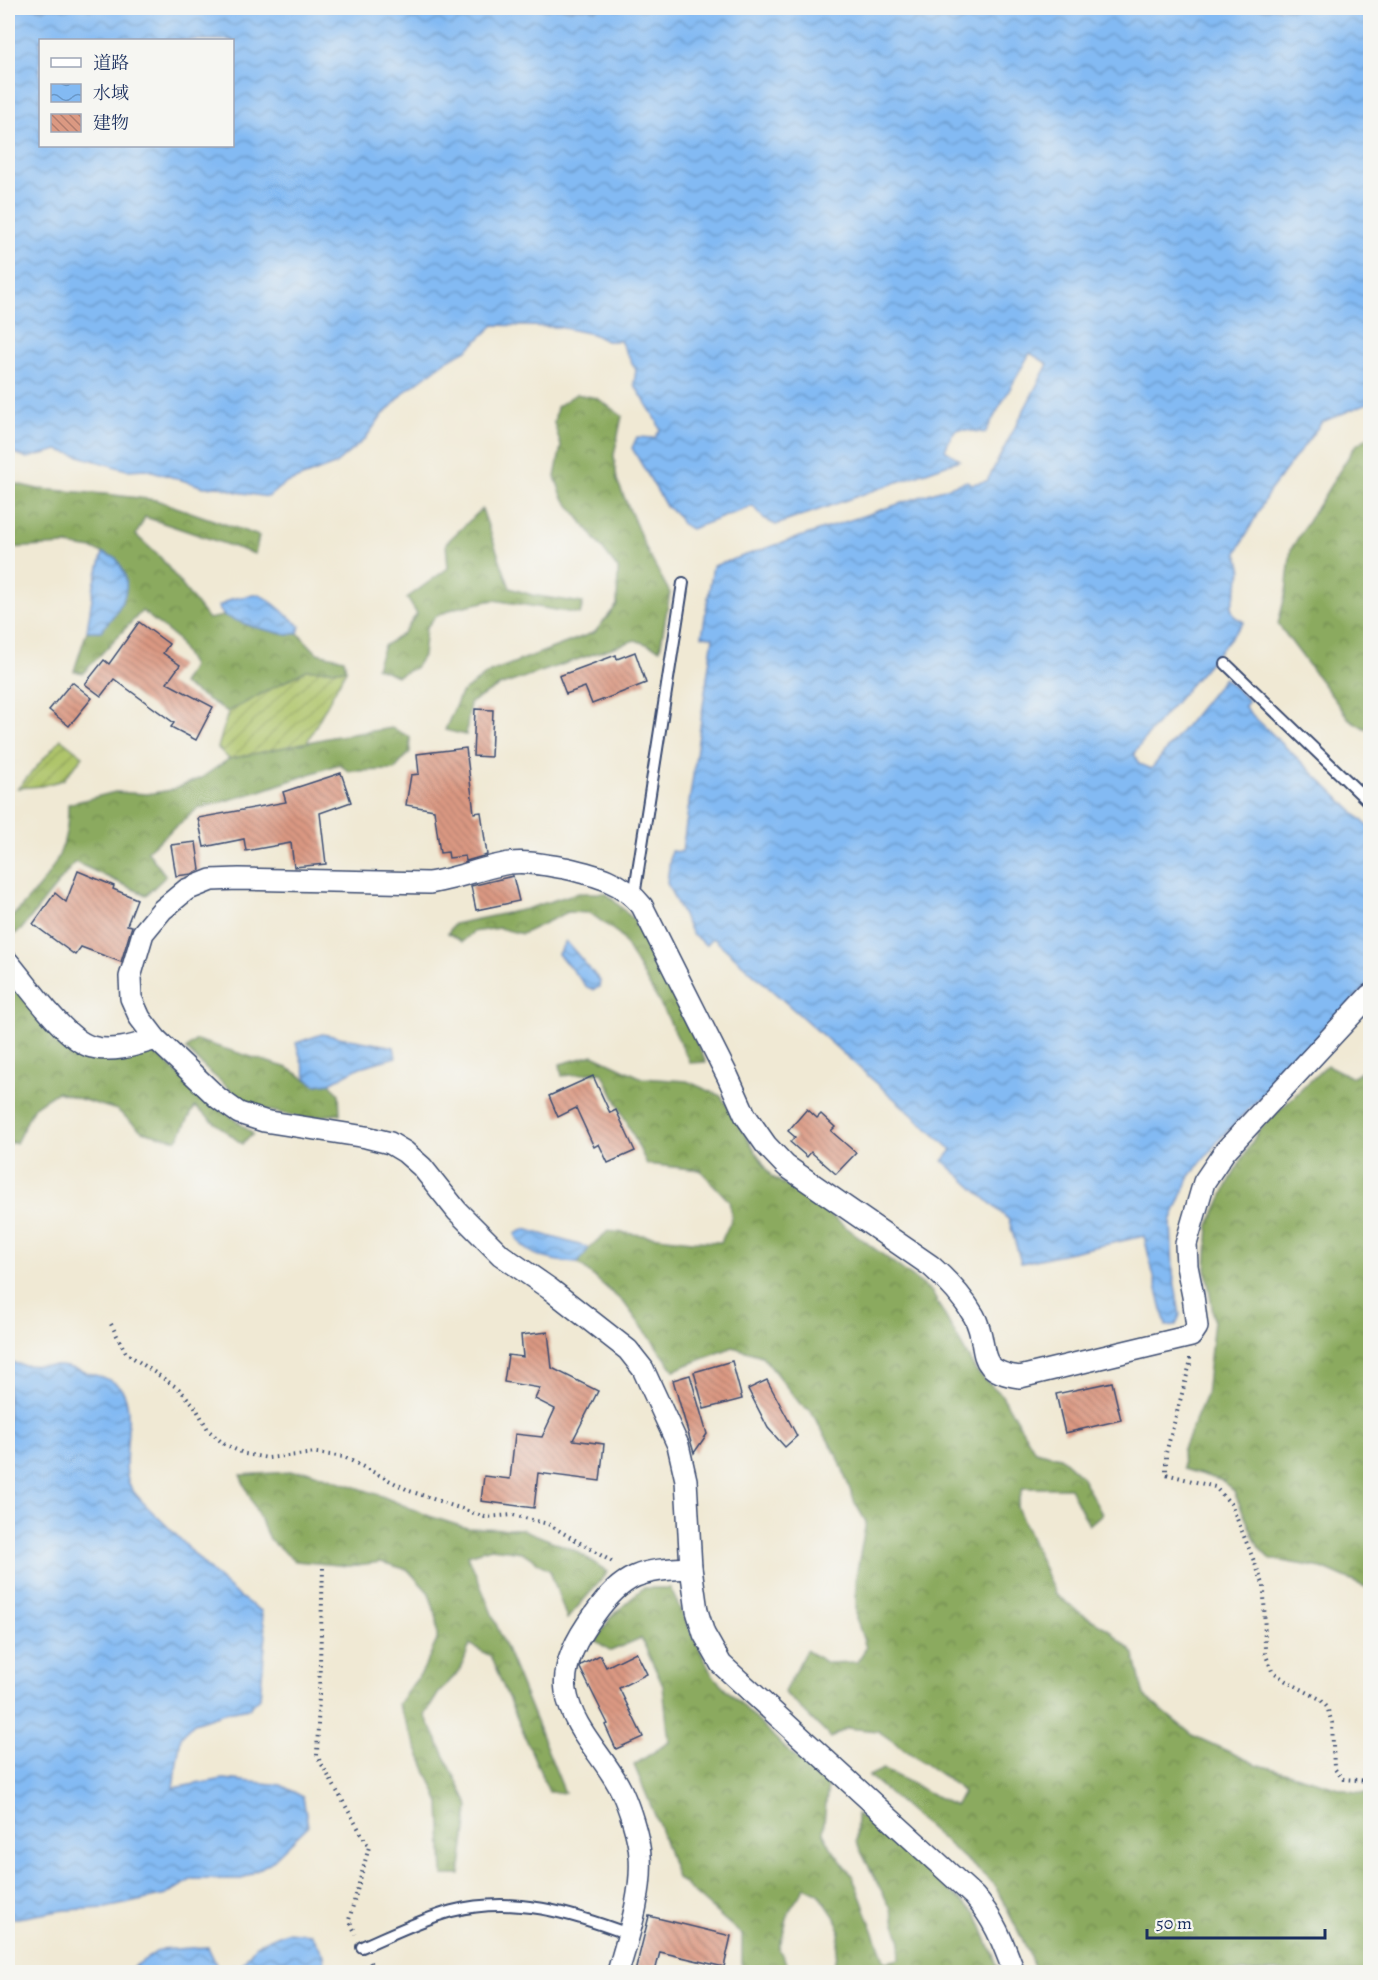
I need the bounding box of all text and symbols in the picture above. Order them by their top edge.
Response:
legend [39,39,234,147]
text: 道路 [93,51,129,75]
text: 水域 [93,81,129,105]
text: 建物 [93,111,129,135]
scale bar [1147,1902,1326,1940]
text: 50 m [1156,1911,1192,1935]

